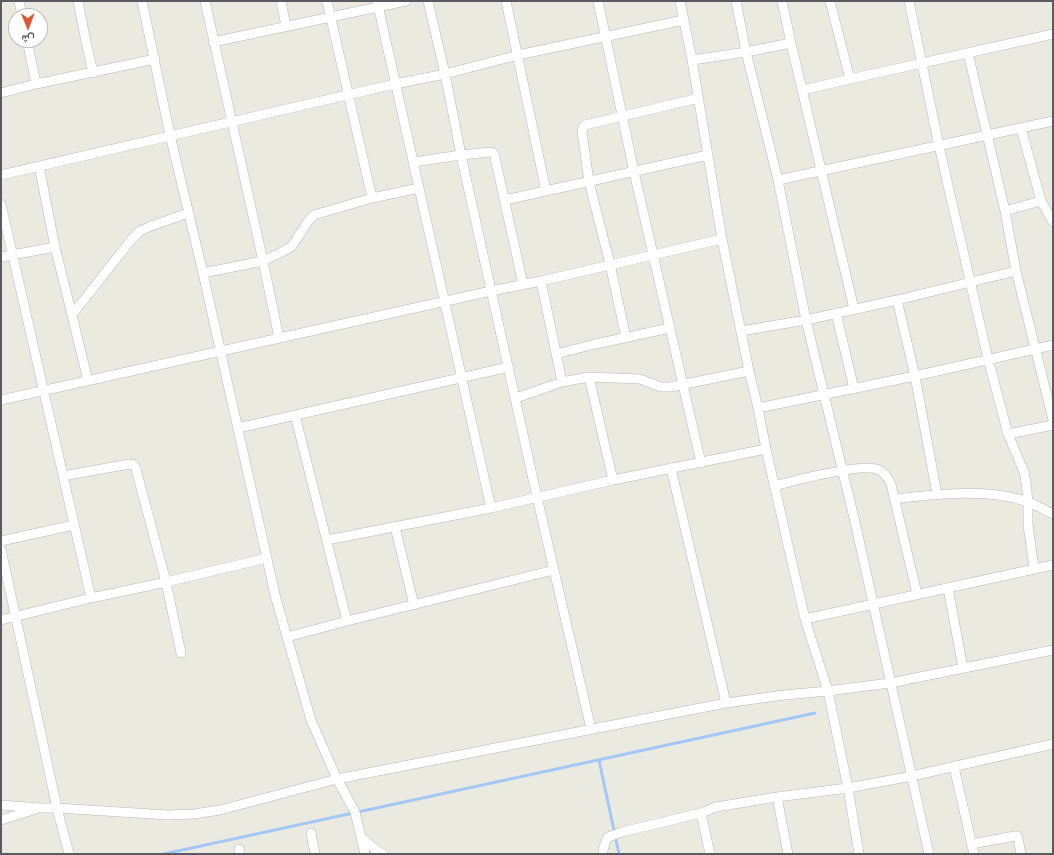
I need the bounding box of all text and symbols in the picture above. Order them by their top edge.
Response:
north arrow [8,8,48,48]
text: ش [21,32,35,46]

